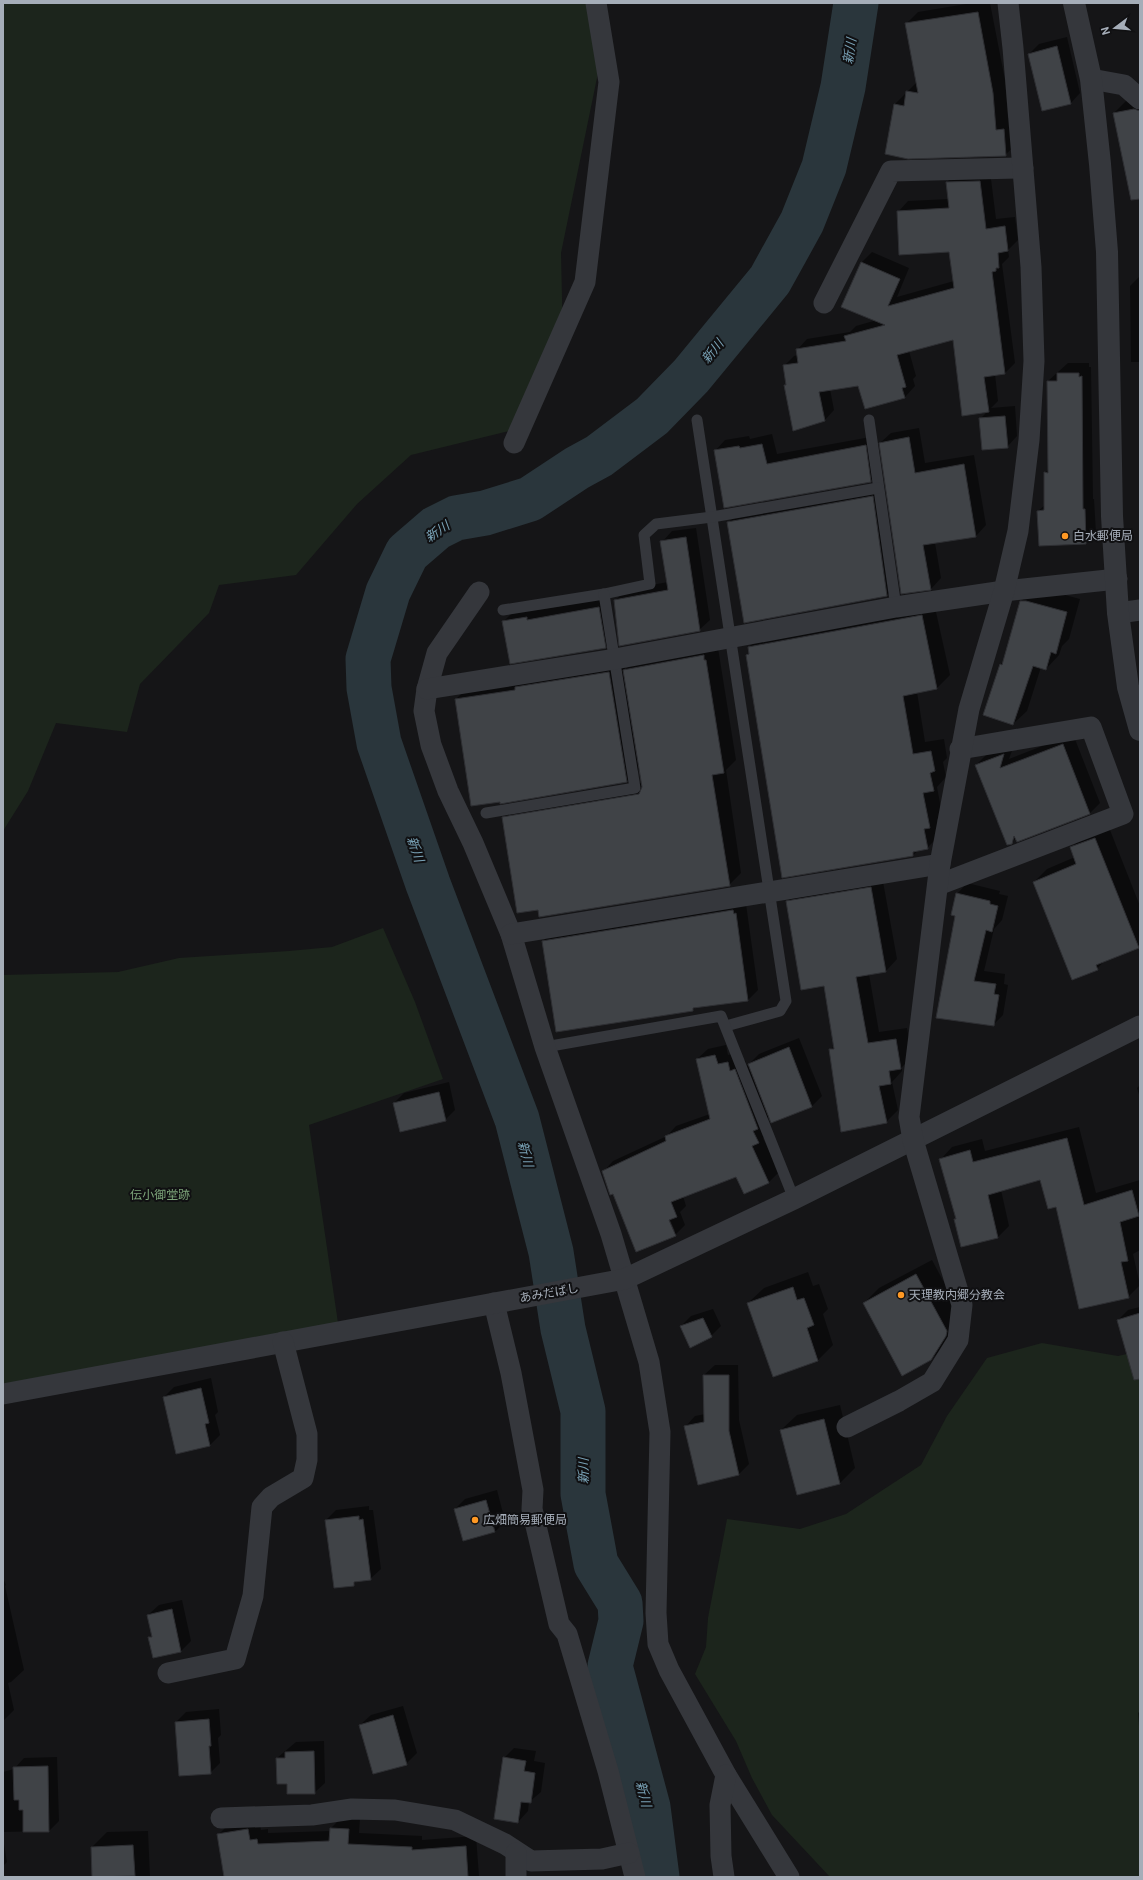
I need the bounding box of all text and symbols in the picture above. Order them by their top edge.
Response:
north arrow [1095,8,1135,48]
text: N [1098,25,1113,36]
water label: 新川 [840,35,859,65]
water label: 新川 [698,335,728,366]
water label: 新川 [422,517,454,545]
place label: 白水郵便局 [1073,529,1133,543]
marker: 白水郵便局 [1060,531,1070,541]
water label: 新川 [404,834,427,866]
water label: 新川 [515,1140,536,1170]
park label: 伝小御堂跡 [130,1188,190,1202]
street label: あみだばし [518,1281,580,1305]
place label: 天理教内郷分教会 [909,1288,1005,1302]
marker: 天理教内郷分教会 [896,1290,906,1300]
water label: 新川 [576,1456,591,1484]
place label: 広畑簡易郵便局 [483,1513,567,1527]
marker: 広畑簡易郵便局 [470,1515,480,1525]
water label: 新川 [633,1780,654,1810]

